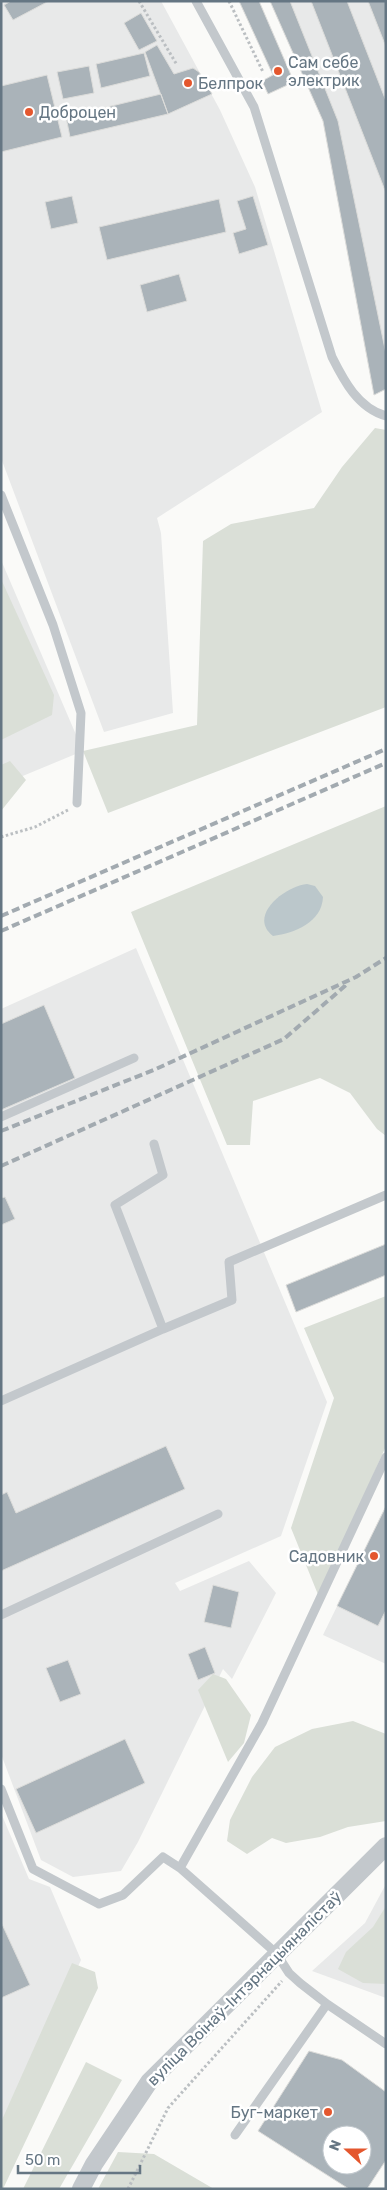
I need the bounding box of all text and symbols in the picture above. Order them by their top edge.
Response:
place label: Сам себе электрик [288,53,360,90]
marker: Сам себе электрик [272,65,284,77]
place label: Белпрок [198,74,264,93]
marker: Белпрок [182,77,194,89]
place label: Доброцен [39,103,116,122]
marker: Доброцен [23,106,35,118]
place label: Садовник [289,1547,364,1566]
marker: Садовник [368,1550,380,1562]
street label: вуліца Воінаў-Інтэрнацыяналістаў [143,1887,346,2089]
place label: Буг-маркет [230,2103,318,2122]
marker: Буг-маркет [322,2106,334,2118]
north arrow [322,2125,372,2175]
text: N [326,2138,345,2153]
scale bar [18,2142,140,2174]
text: 50 m [25,2151,60,2169]

